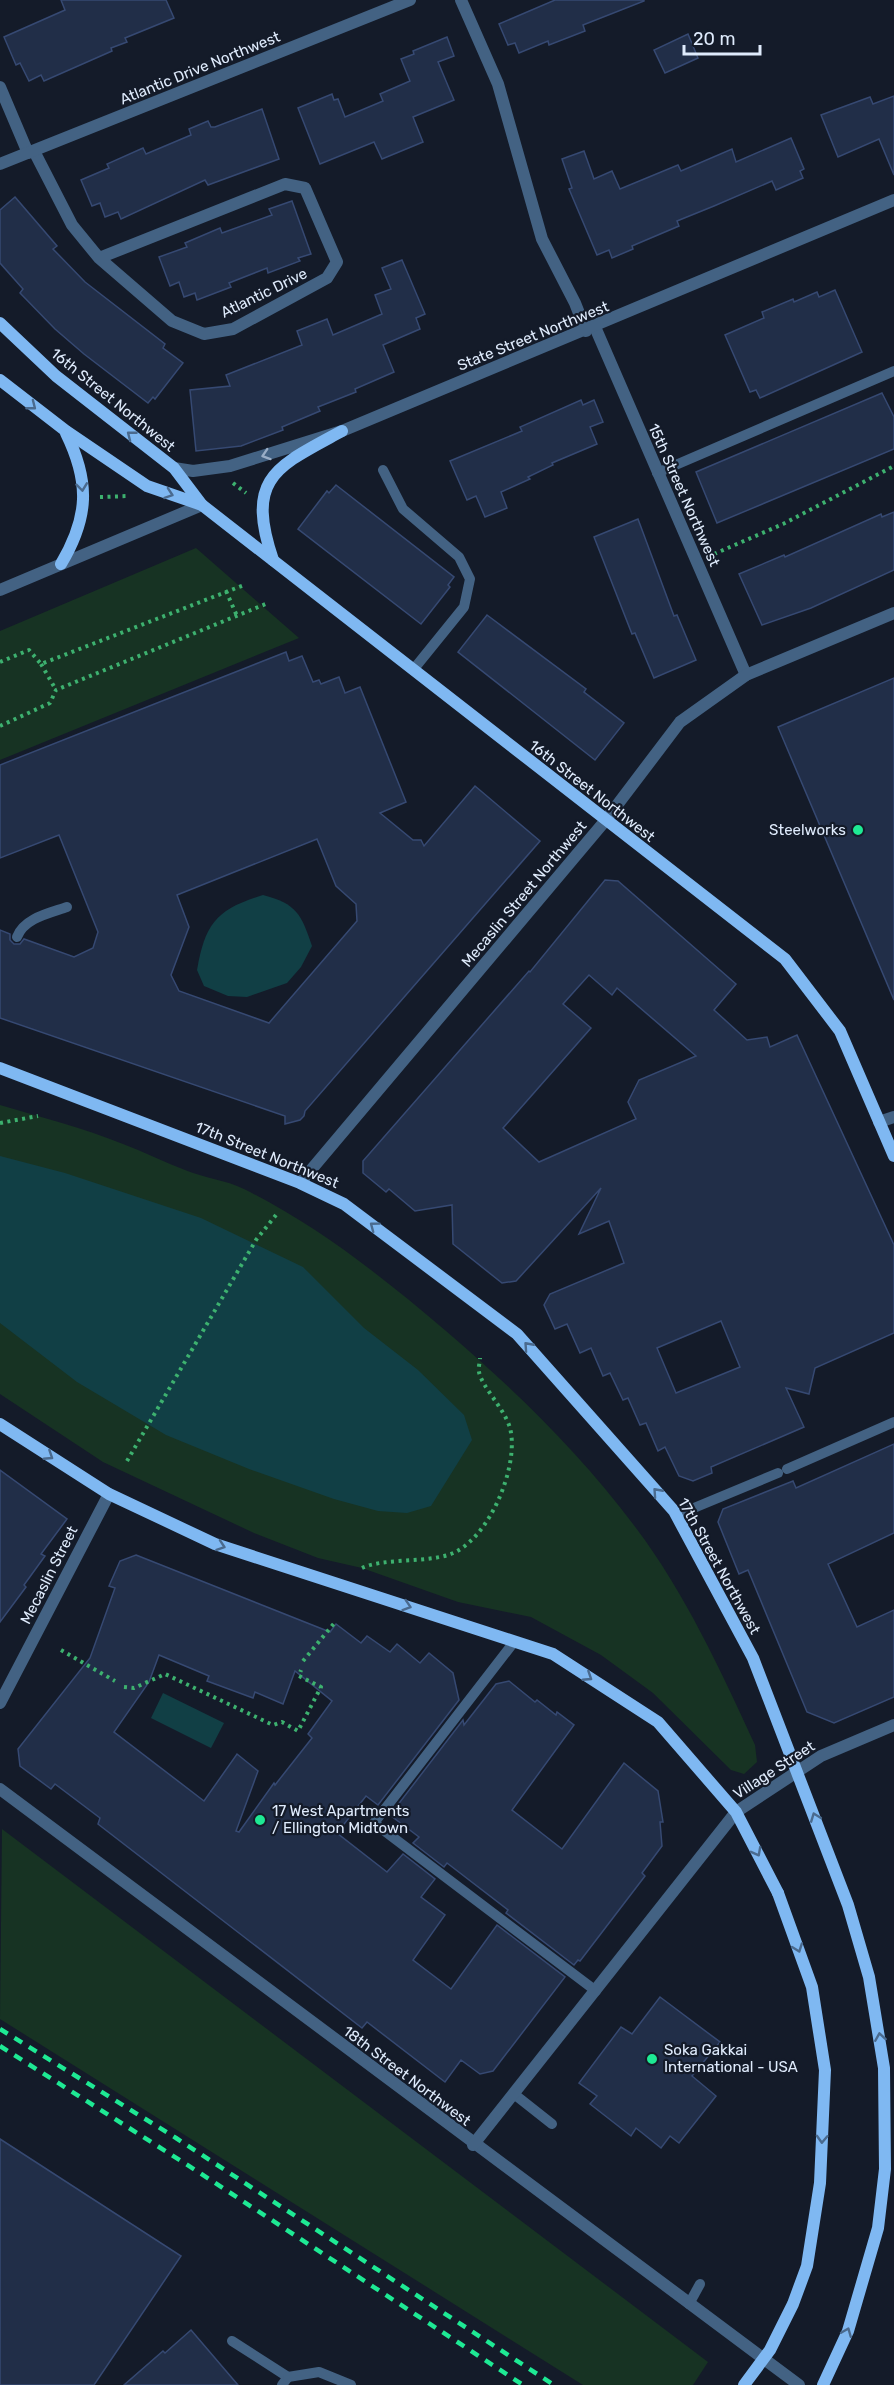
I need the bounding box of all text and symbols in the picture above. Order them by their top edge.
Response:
scale bar [684,18,760,56]
street label: Atlantic Drive Northwest [117,28,283,108]
text: 20 m [693,28,735,50]
street label: Atlantic Drive [218,264,310,322]
street label: State Street Northwest [455,297,611,375]
street label: 16th Street Northwest [47,344,179,456]
one-way arrow [26,399,37,410]
street label: 15th Street Northwest [644,421,724,569]
one-way arrow [127,431,138,442]
one-way arrow [261,448,272,460]
one-way arrow [75,482,88,492]
one-way arrow [163,486,174,499]
street label: 16th Street Northwest [526,736,659,846]
street label: Mecaslin Street Northwest [458,817,590,971]
place label: Steelworks [769,821,846,839]
marker: Steelworks [851,823,865,837]
street label: 17th Street Northwest [193,1118,342,1192]
one-way arrow [370,1222,381,1233]
one-way arrow [524,1342,535,1352]
one-way arrow [42,1449,53,1460]
one-way arrow [653,1488,664,1498]
street label: 17th Street Northwest [674,1495,764,1637]
street label: Mecaslin Street [16,1523,82,1627]
one-way arrow [215,1539,226,1552]
one-way arrow [401,1599,412,1612]
one-way arrow [581,1669,592,1680]
street label: Village Street [730,1737,818,1803]
place label: 17 West Apartments / Ellington Midtown [272,1802,410,1837]
one-way arrow [809,1812,822,1823]
marker: 17 West Apartments / Ellington Midtown [253,1813,267,1827]
one-way arrow [750,1846,761,1857]
one-way arrow [790,1942,803,1953]
street label: 18th Street Northwest [340,2022,474,2130]
one-way arrow [874,2033,886,2042]
place label: Soka Gakkai International - USA [664,2041,798,2076]
marker: Soka Gakkai International - USA [645,2052,659,2066]
one-way arrow [816,2135,828,2144]
one-way arrow [840,2327,852,2338]

